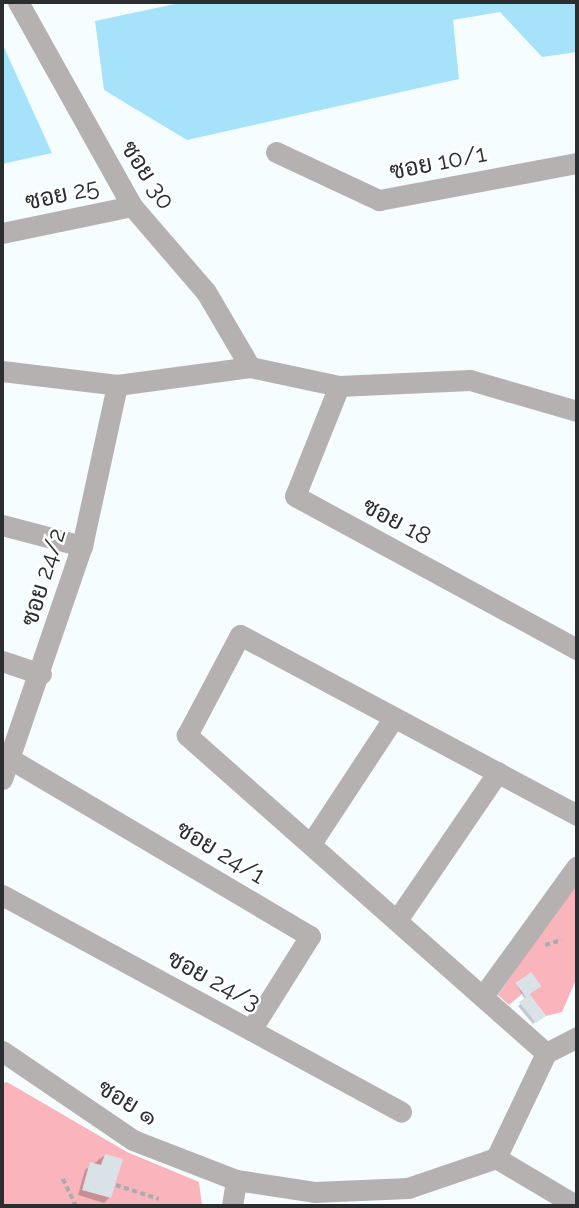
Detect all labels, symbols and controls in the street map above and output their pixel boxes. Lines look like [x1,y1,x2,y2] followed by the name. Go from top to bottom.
[115,135,181,215] street label: ซอย 30
[387,139,489,185] street label: ซอย 10/1
[23,172,101,216] street label: ซอย 25
[358,491,436,551] street label: ซอย 18
[15,525,71,629] street label: ซอย 24/2
[171,814,271,890] street label: ซอย 24/1
[163,944,265,1016] street label: ซอย 24/3
[93,1073,163,1131] street label: ซอย ๑

